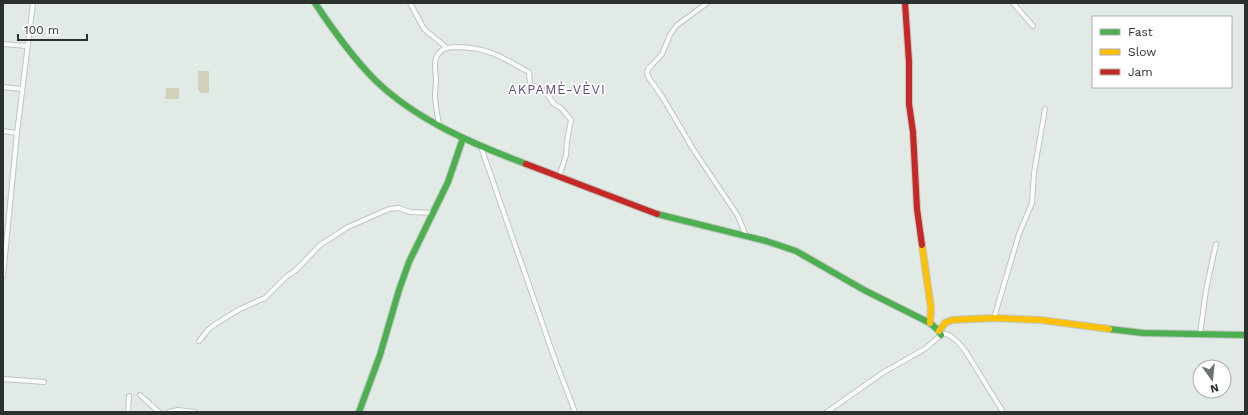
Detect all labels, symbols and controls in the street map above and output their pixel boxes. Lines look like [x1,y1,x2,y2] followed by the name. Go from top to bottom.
[18,16,87,42] scale bar
[1092,16,1232,88] legend
[24,23,59,37] text: 100 m
[1128,25,1153,39] text: Fast
[1128,45,1156,59] text: Slow
[1128,65,1153,79] text: Jam
[508,81,606,97] district label: AKPAMÈ-VÈVI
[1192,359,1232,399] north arrow
[1209,381,1220,396] text: N

